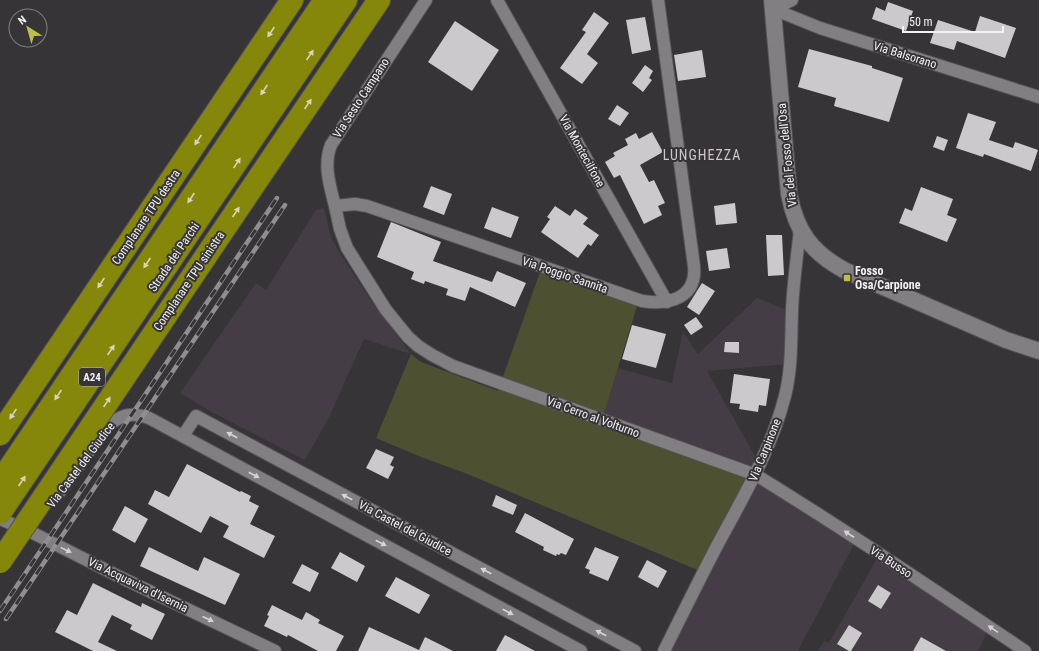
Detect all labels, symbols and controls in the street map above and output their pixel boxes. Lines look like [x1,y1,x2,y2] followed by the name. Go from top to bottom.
[8,8,48,48] north arrow
[903,8,1003,34] scale bar
[16,13,29,28] text: N
[909,15,933,29] text: 50 m
[267,27,274,38] one-way arrow
[872,39,938,71] street label: Via Balsorano
[306,49,313,61] one-way arrow
[330,55,392,141] street label: Via Sesto Campano
[260,84,267,96] one-way arrow
[304,99,312,110] one-way arrow
[775,102,799,207] street label: Via del Fosso dell'Osa
[556,112,608,190] street label: Via Montecilfone
[194,135,202,145] one-way arrow
[663,147,741,163] district label: LUNGHEZZA
[233,158,241,168] one-way arrow
[109,167,183,267] street label: Complanare TPU destra
[187,193,195,203] one-way arrow
[232,207,240,217] one-way arrow
[146,220,202,294] street label: Strada dei Parchi
[151,228,228,333] street label: Complanare TPU sinistra
[520,254,610,296] street label: Via Poggio Sannita
[143,258,151,269] one-way arrow
[855,264,921,292] place label: Fosso Osa/Carpione
[842,273,852,283] marker: Fosso Osa/Carpione
[97,278,105,289] one-way arrow
[107,345,115,355] one-way arrow
[79,368,105,386] road number: A24
[55,389,62,400] one-way arrow
[545,394,641,440] street label: Via Cerro al Volturno
[103,396,111,407] one-way arrow
[9,409,17,420] one-way arrow
[746,416,784,483] street label: Via Carpinone
[44,419,118,510] street label: Via Castel del Giudice
[226,432,238,439] one-way arrow
[248,471,260,478] one-way arrow
[18,476,26,486] one-way arrow
[341,493,353,500] one-way arrow
[356,498,454,559] street label: Via Castel del Giudice
[844,530,854,538] one-way arrow
[375,540,387,546] one-way arrow
[867,543,915,581] street label: Via Busso
[60,547,71,553] one-way arrow
[86,555,190,615] street label: Via Acquaviva d'Isernia
[480,568,492,575] one-way arrow
[502,608,514,615] one-way arrow
[202,616,213,622] one-way arrow
[987,625,998,633] one-way arrow
[595,629,607,636] one-way arrow

